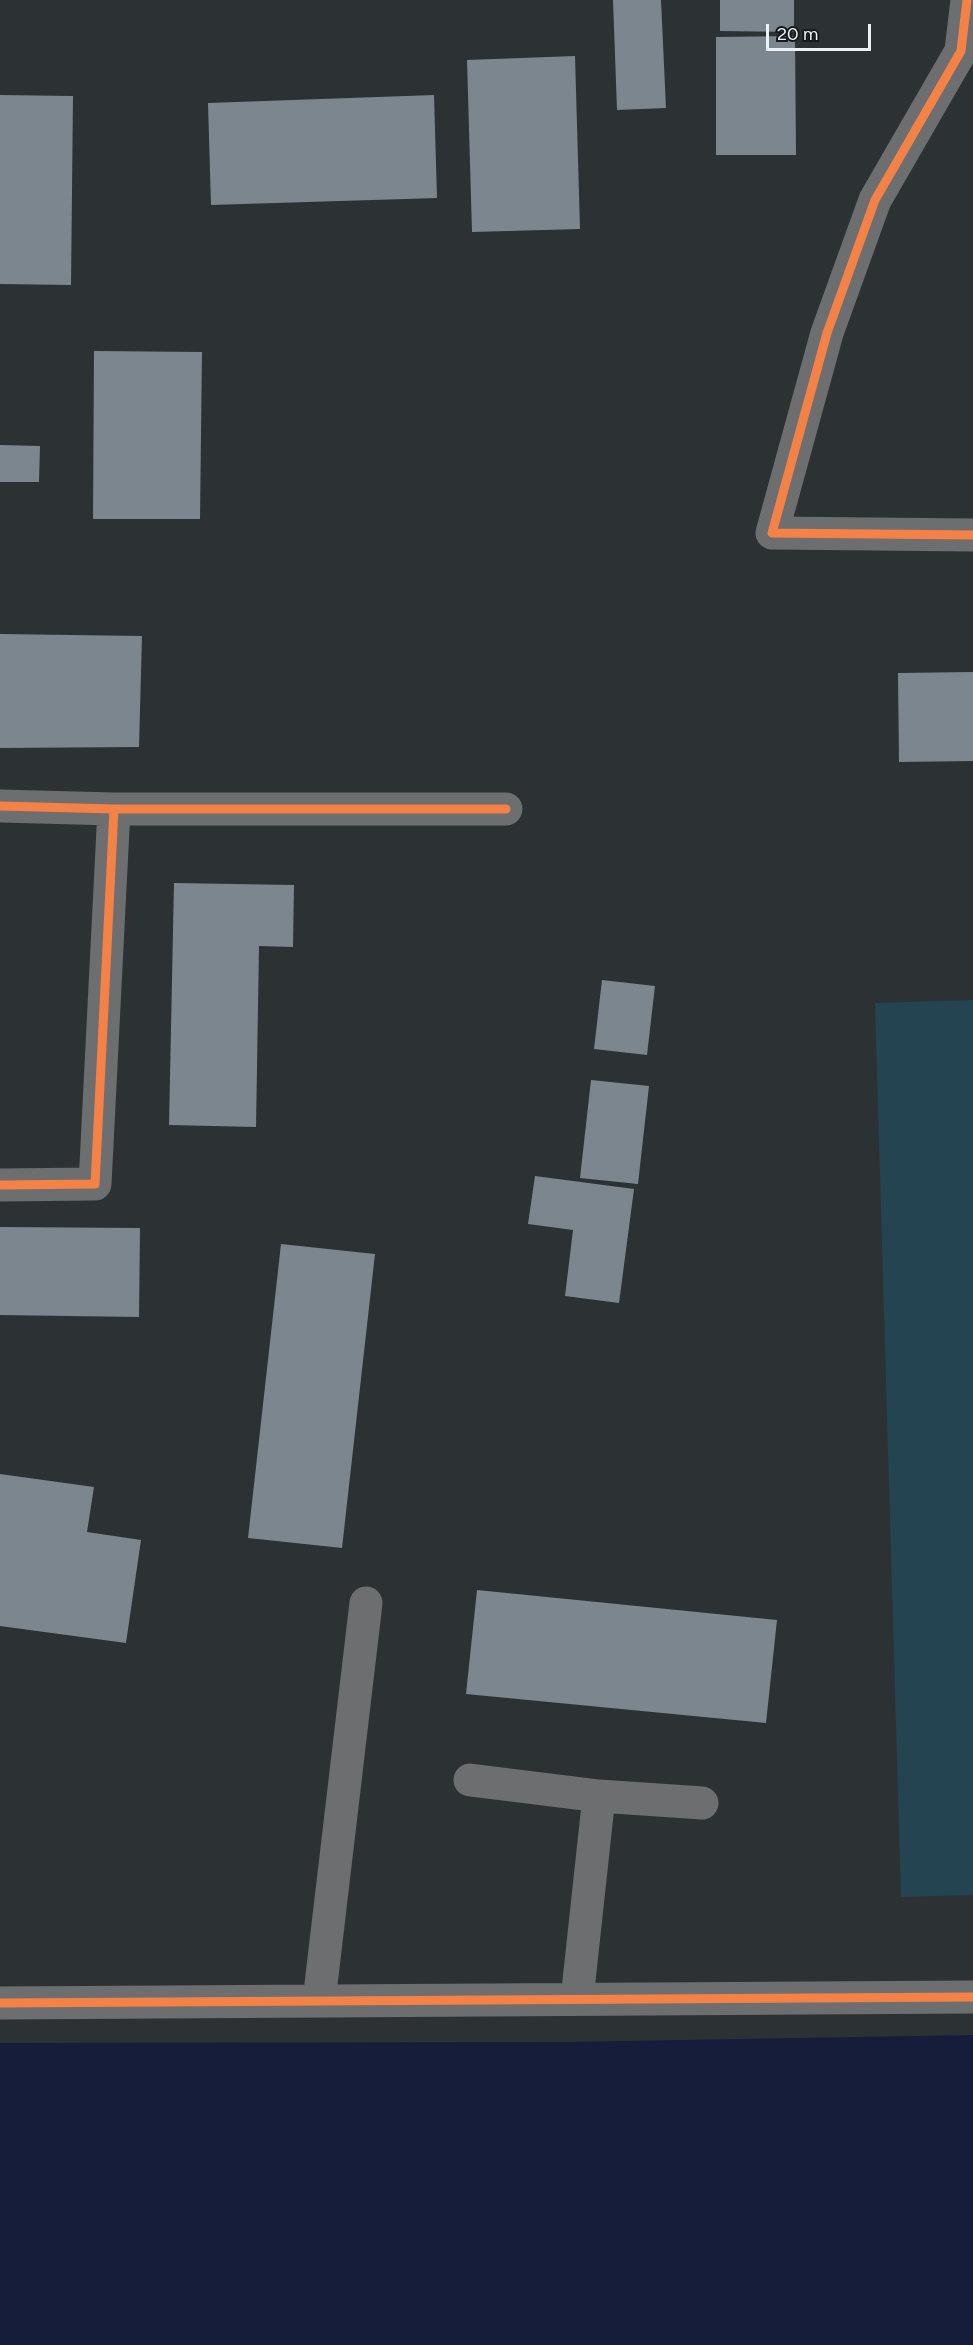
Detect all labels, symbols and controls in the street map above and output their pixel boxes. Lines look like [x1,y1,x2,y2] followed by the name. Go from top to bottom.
[769,12,874,50] scale bar
[777,23,818,45] text: 20 m

